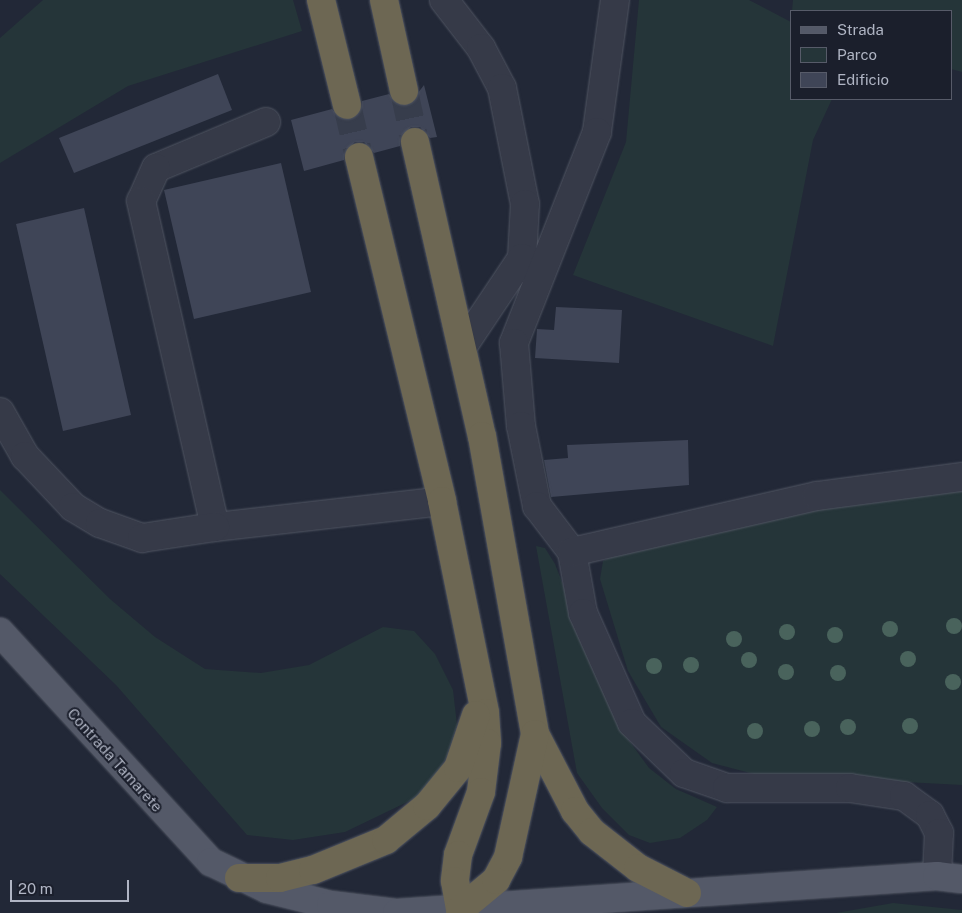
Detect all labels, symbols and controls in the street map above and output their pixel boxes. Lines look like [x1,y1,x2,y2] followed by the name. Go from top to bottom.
[790,10,952,100] legend
[837,21,884,38] text: Strada
[837,46,877,63] text: Parco
[837,71,889,88] text: Edificio
[64,704,166,816] street label: Contrada Tamarete
[12,870,131,902] scale bar
[18,880,53,897] text: 20 m

